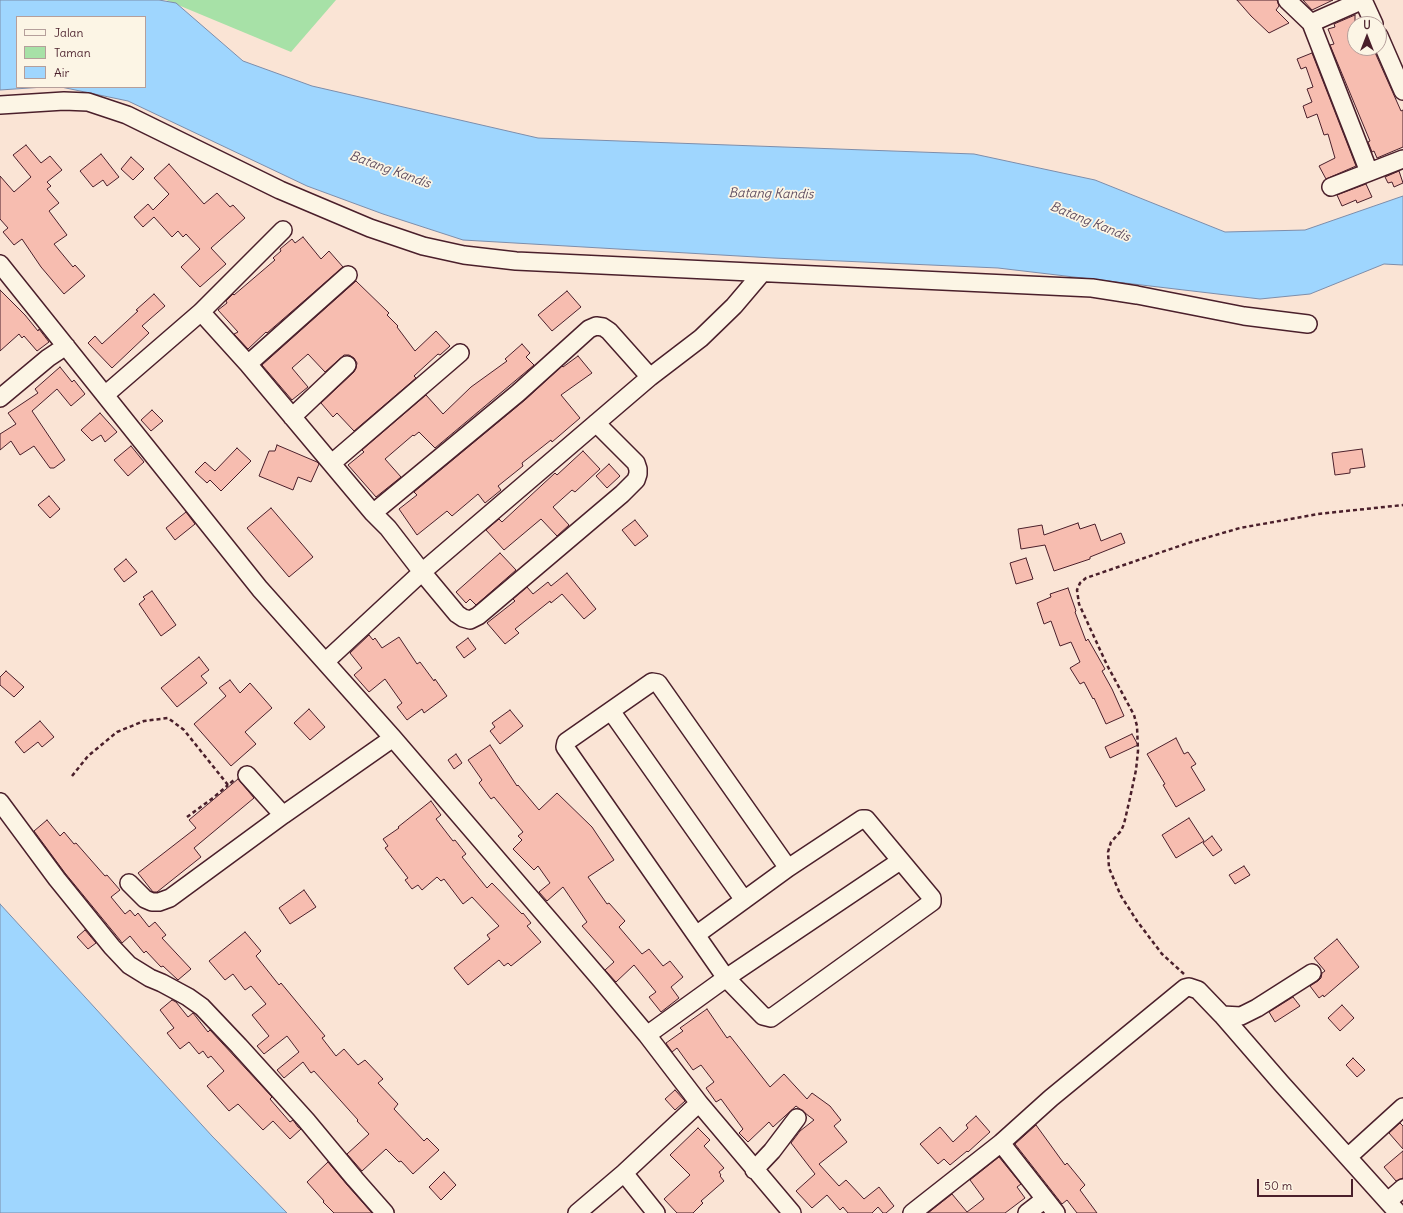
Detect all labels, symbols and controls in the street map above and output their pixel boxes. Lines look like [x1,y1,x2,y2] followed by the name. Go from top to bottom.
[16,16,146,88] legend
[1347,16,1387,56] north arrow
[1363,18,1371,32] text: U
[54,25,83,40] text: Jalan
[54,45,91,60] text: Taman
[54,65,69,80] text: Air
[347,148,433,192] water label: Batang Kandis
[728,185,814,203] water label: Batang Kandis
[1048,199,1132,245] water label: Batang Kandis
[1259,1171,1355,1197] scale bar
[1264,1178,1292,1193] text: 50 m

